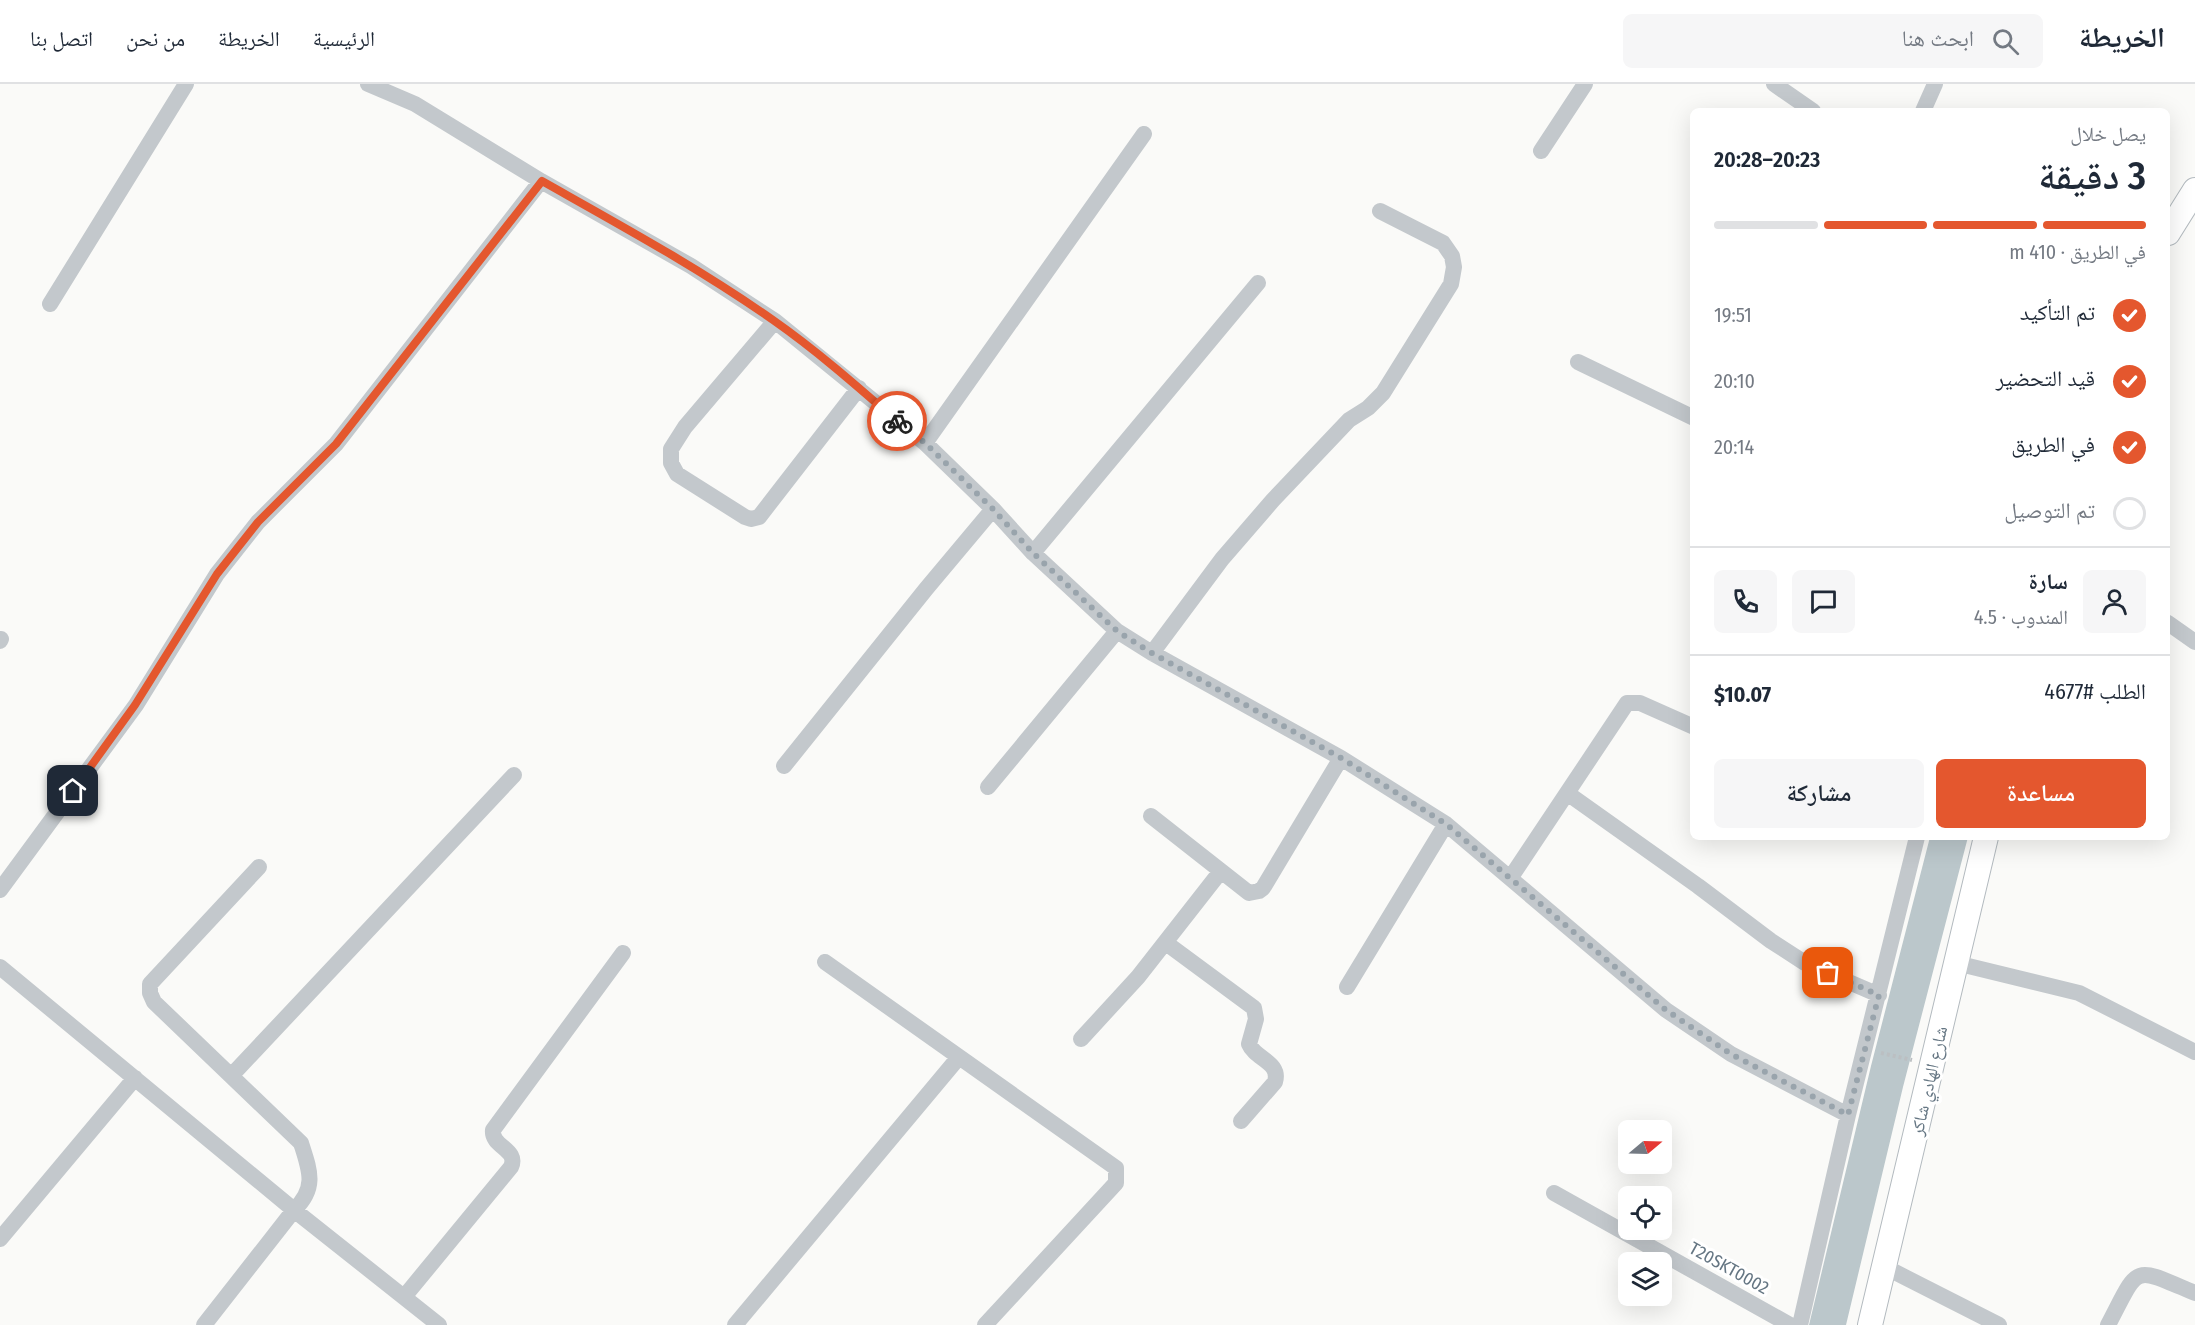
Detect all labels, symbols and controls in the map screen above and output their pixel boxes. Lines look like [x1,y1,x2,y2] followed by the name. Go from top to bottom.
[1623,14,2043,68] search box
[2079,21,2165,54] text: الخريطة
[1902,25,1974,52] text: ابحث هنا
[1989,25,2022,58] icon: search
[30,26,93,52] text: اتصل بنا
[126,26,185,52] text: من نحن
[218,26,280,52] text: الخريطة
[313,26,375,52] text: الرئيسية
[2070,122,2146,146] text: يصل خلال
[1714,146,1820,173] text: 20:23–20:28
[2038,153,2146,199] text: 3 دقيقة
[2009,240,2146,264] text: في الطريق · 410 m
[2020,299,2095,326] text: تم التأكيد
[2113,299,2146,332] icon: check
[1714,303,1752,327] text: 19:51
[1996,365,2095,392] text: قيد التحضير
[2113,365,2146,398] icon: check
[1714,369,1755,393] text: 20:10
[867,391,927,451] courier
[881,405,914,438] icon: bike
[2011,431,2095,458] text: في الطريق
[2113,431,2146,464] icon: check
[1714,435,1754,459] text: 20:14
[2004,497,2095,524] text: تم التوصيل
[2029,568,2068,595] text: سارة
[1714,570,1777,633] button: phone
[1792,570,1855,633] button: chat
[2083,570,2146,633] button: person
[1974,605,2068,629] text: المندوب · 4.5
[2044,678,2146,705] text: الطلب #4677
[1714,681,1771,708] text: $10.07
[1714,759,1924,828] button: مشاركة
[1936,759,2146,828] button: مساعدة
[47,765,98,816] pin
[56,774,89,807] icon: home
[1802,947,1853,998] pin
[1811,956,1844,989] icon: bag
[1905,1024,1956,1140] street label: شارع الهادي شاكر
[1618,1120,1672,1174] north arrow
[1618,1120,1672,1306] map controls
[1618,1186,1672,1240] button: locate
[1685,1237,1773,1299] street label: T20SKT0002
[1618,1252,1672,1306] button: layers

